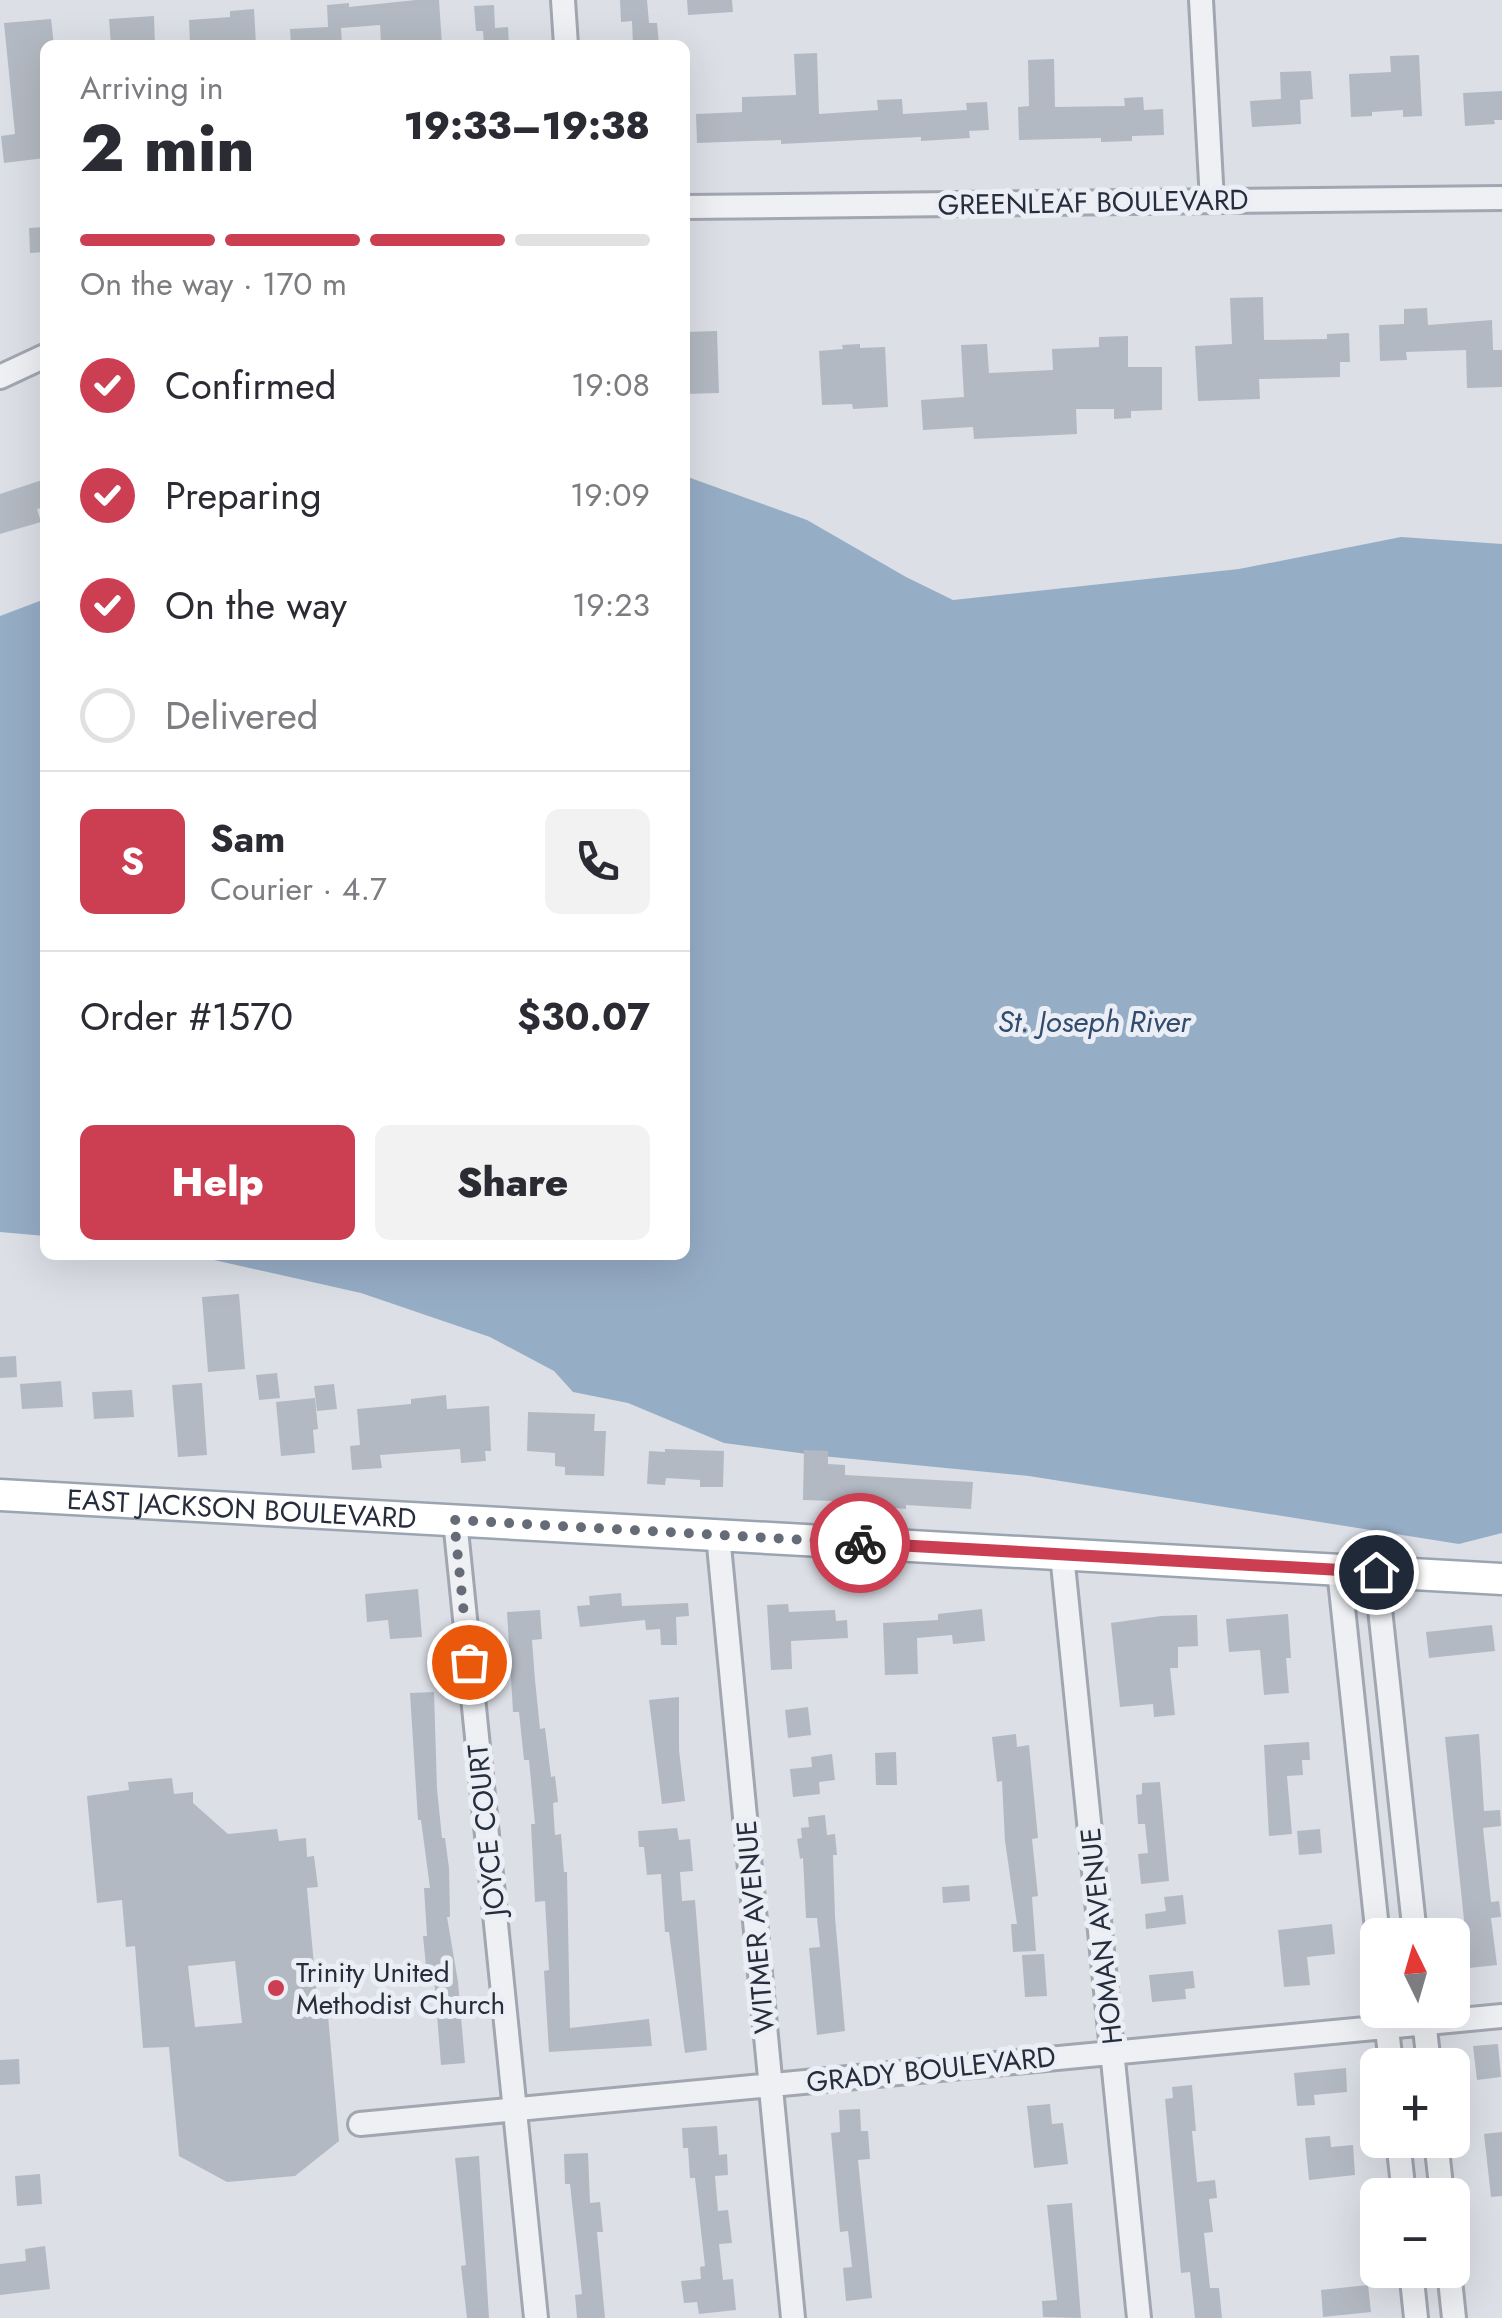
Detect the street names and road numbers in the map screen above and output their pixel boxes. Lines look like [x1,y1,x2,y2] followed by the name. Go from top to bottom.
[937,179,1249,226] street label: GREENLEAF BOULEVARD
[66,1479,417,1539] street label: EAST JACKSON BOULEVARD
[457,1742,516,1922] street label: JOYCE COURT
[726,1819,785,2035] street label: WITMER AVENUE
[1070,1826,1133,2046] street label: HOMAN AVENUE
[804,2036,1058,2103] street label: GRADY BOULEVARD

